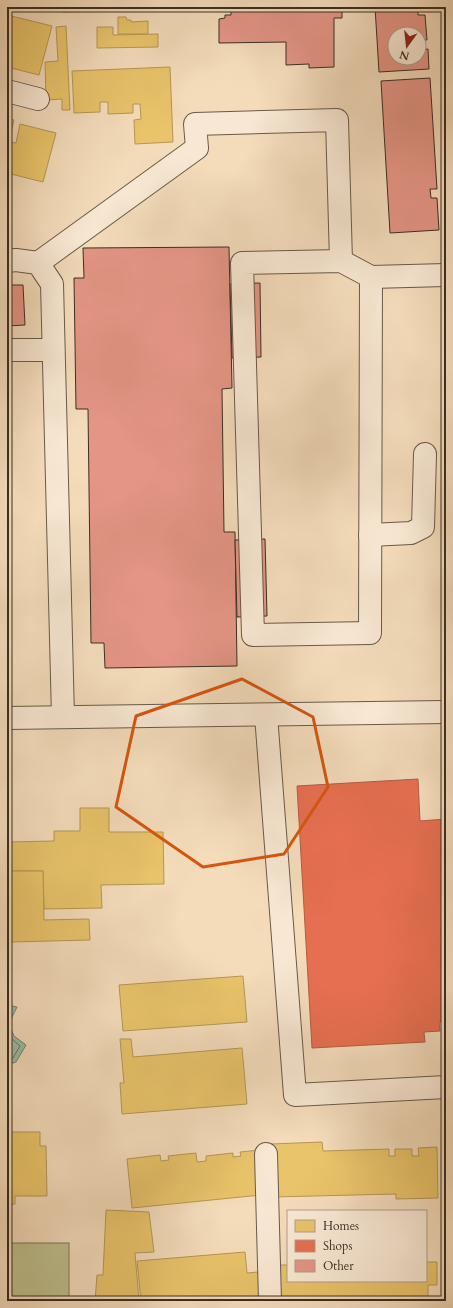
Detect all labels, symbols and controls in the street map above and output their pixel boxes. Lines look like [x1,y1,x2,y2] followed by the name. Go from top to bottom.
[387,26,427,66] north arrow
[398,47,411,64] text: N
[287,1210,427,1282] legend
[323,1218,359,1234] text: Homes
[323,1238,352,1254] text: Shops
[323,1258,354,1274] text: Other

